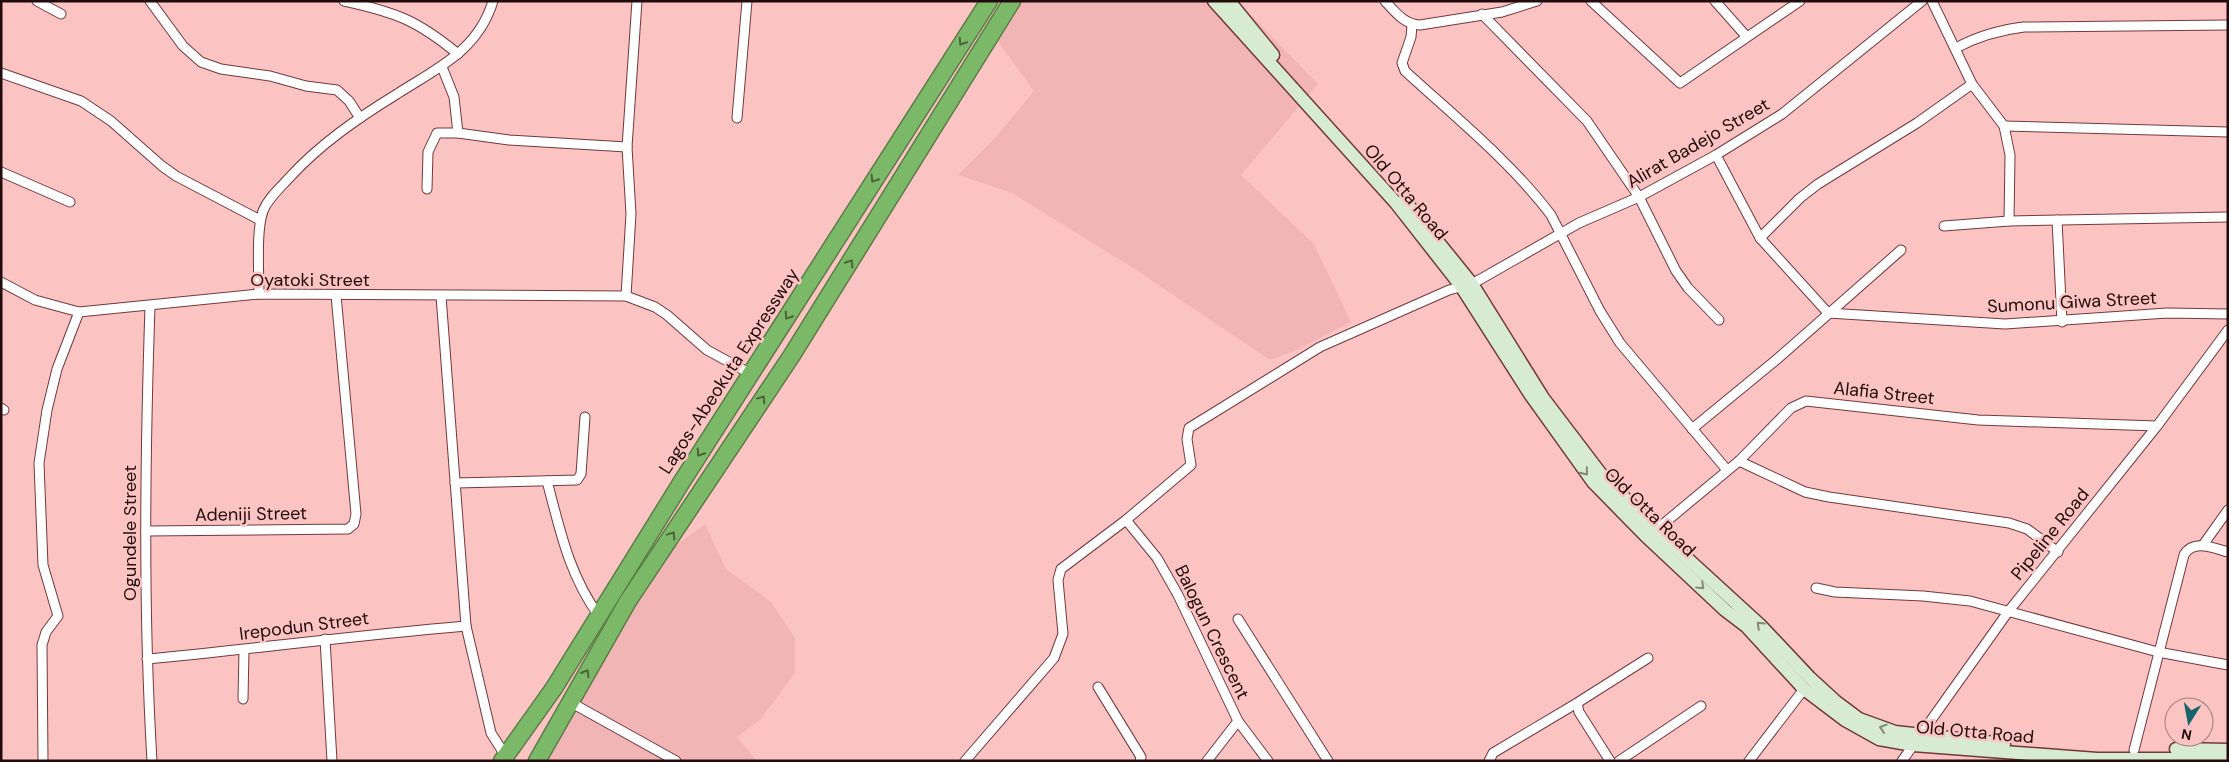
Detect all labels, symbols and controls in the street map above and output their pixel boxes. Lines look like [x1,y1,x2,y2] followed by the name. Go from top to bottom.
[959,37,969,46] one-way arrow
[1622,92,1774,194] street label: Alirat Badejo Street
[1359,139,1453,245] street label: Old Otta Road
[871,173,881,182] one-way arrow
[843,259,853,268] one-way arrow
[653,264,805,478] street label: Lagos-Abeokuta Expressway
[250,268,370,292] street label: Oyatoki Street
[1987,286,2157,318] street label: Sumonu Giwa Street
[785,311,794,320] one-way arrow
[1832,376,1936,410] street label: Alafia Street
[756,396,765,405] one-way arrow
[697,447,706,457] one-way arrow
[1599,462,1701,562] street label: Old Otta Road
[118,465,142,601] street label: Ogundele Street
[1580,466,1588,475] one-way arrow
[2005,483,2095,585] street label: Pipeline Road
[195,501,307,527] street label: Adeniji Street
[666,531,675,540] one-way arrow
[1169,561,1255,703] street label: Balogun Crescent
[1695,580,1704,589] one-way arrow
[238,606,370,646] street label: Irepodun Street
[1757,622,1766,631] one-way arrow
[580,669,590,678] one-way arrow
[2164,697,2214,747] north arrow
[1915,715,2035,749] street label: Old Otta Road
[1879,724,1888,734] one-way arrow
[2180,725,2193,745] text: N

